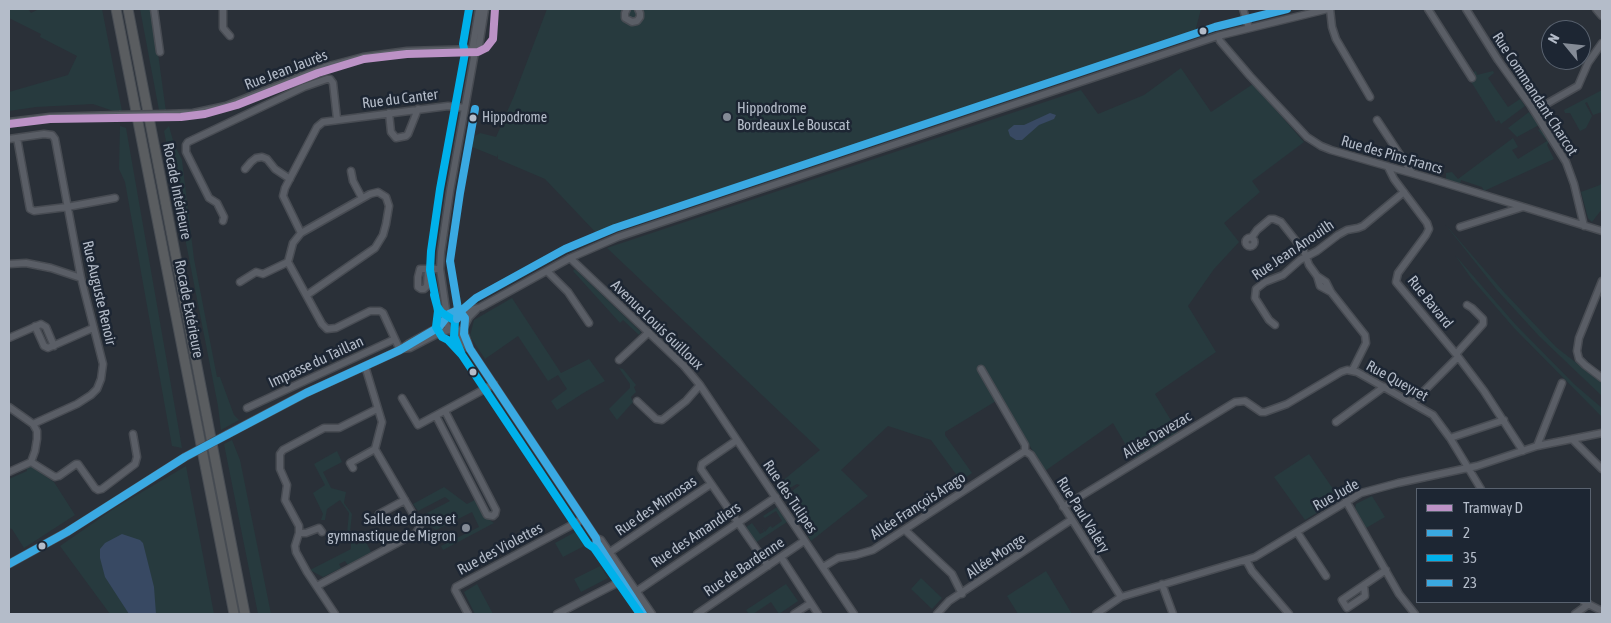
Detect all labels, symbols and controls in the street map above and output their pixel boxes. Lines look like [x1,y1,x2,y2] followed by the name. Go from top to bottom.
[1541,20,1591,70] north arrow
[1198,26,1208,36] unlabelled marker
[1488,29,1582,159] street label: Rue Commandant Charcot
[1545,31,1563,46] text: N
[242,46,330,94] street label: Rue Jean Jaurès
[361,85,439,113] street label: Rue du Canter
[737,99,850,134] place label: Hippodrome Bordeaux Le Bouscat
[482,110,547,126] place label: Hippodrome
[721,111,733,123] marker: Hippodrome Bordeaux Le Bouscat
[468,113,478,123] marker: Hippodrome
[1339,132,1445,178] street label: Rue des Pins Francs
[159,141,195,241] street label: Rocade Intérieure
[1249,216,1337,284] street label: Rue Jean Anouilh
[78,239,120,347] street label: Rue Auguste Renoir
[171,258,207,360] street label: Rocade Extérieure
[1403,272,1457,332] street label: Rue Bavard
[607,276,707,374] street label: Avenue Louis Guilloux
[266,332,366,392] street label: Impasse du Taillan
[1363,357,1431,405] street label: Rue Queyret
[468,367,478,377] unlabelled marker
[1119,407,1195,463] street label: Allée Davezac
[759,457,821,537] street label: Rue des Tulipes
[867,469,969,543] street label: Allée François Arago
[612,472,700,540] street label: Rue des Mimosas
[1053,474,1113,556] street label: Rue Paul Valéry
[1310,475,1362,515] street label: Rue Jude
[1416,488,1591,603] legend
[648,498,744,572] street label: Rue des Amandiers
[1463,499,1523,516] text: Tramway D
[327,510,456,545] place label: Salle de danse et gymnastique de Migron
[454,519,546,579] street label: Rue des Violettes
[460,522,472,534] marker: Salle de danse et gymnastique de Migron
[1463,524,1470,541] text: 2
[963,530,1029,582] street label: Allée Monge
[700,533,788,601] street label: Rue de Bardenne
[37,541,47,551] unlabelled marker
[1463,549,1477,566] text: 35
[1463,574,1477,591] text: 23

